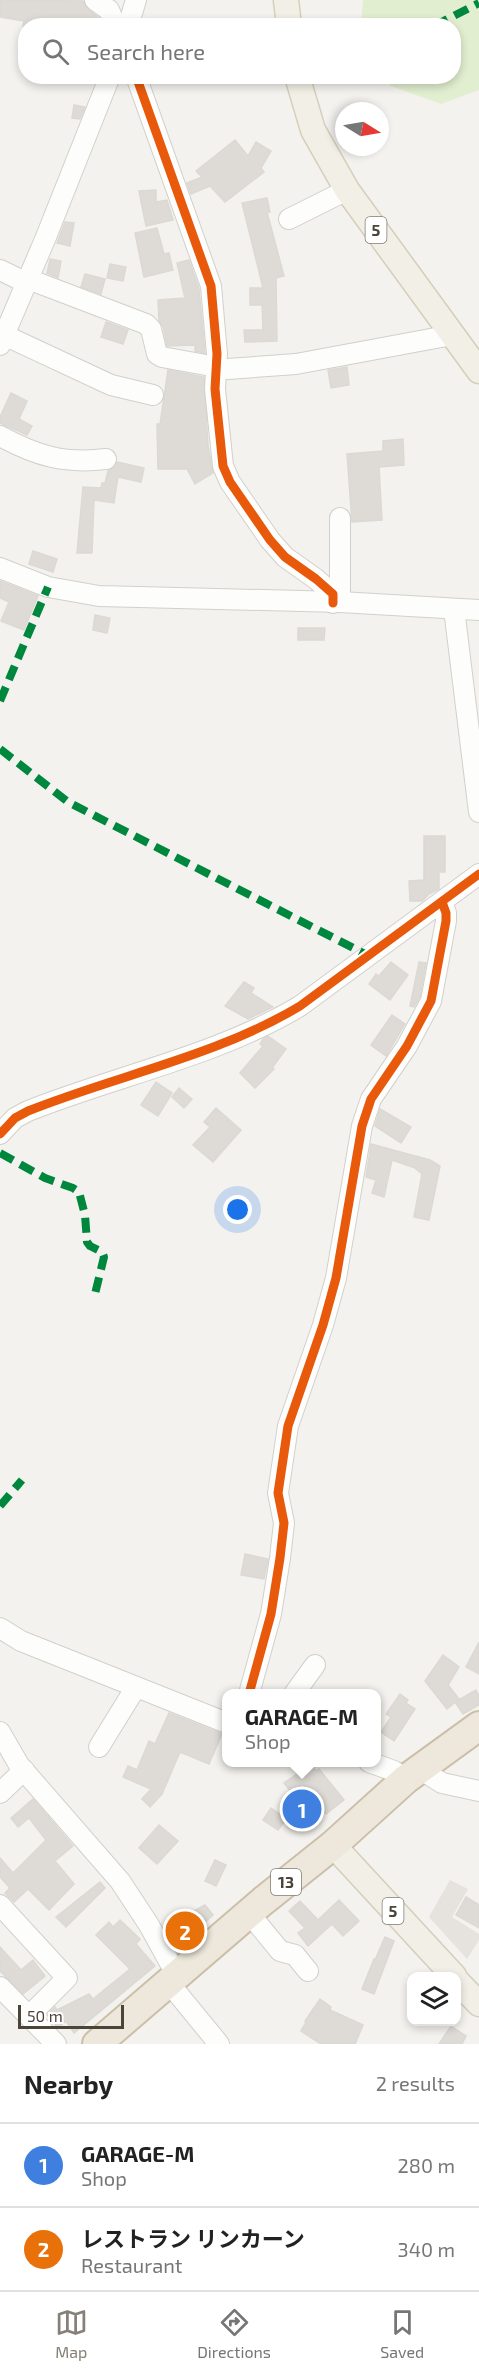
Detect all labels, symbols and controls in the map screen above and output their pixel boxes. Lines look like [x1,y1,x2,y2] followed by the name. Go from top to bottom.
[18,18,461,84] search box
[39,35,72,68] icon: search
[87,38,205,64] text: Search here
[335,102,389,156] north arrow
[366,217,386,243] road number: 5
[223,1195,252,1224] your location
[222,1689,381,1767] popup
[245,1703,358,1729] text: GARAGE-M
[245,1729,291,1753] text: Shop
[282,1786,322,1832] pin: 1
[271,1869,301,1895] road number: 13
[382,1898,404,1924] road number: 5
[166,1908,204,1954] pin: 2
[407,1972,461,2026] map controls
[407,1972,461,2026] button: layers
[18,2002,124,2030] scale bar
[27,2006,63,2025] text: 50 m
[24,2068,113,2099] text: Nearby
[376,2071,455,2095] text: 2 results
[81,2140,194,2166] text: GARAGE-M
[39,2153,48,2177] text: 1
[398,2153,455,2177] text: 280 m
[81,2166,127,2190] text: Shop
[81,2225,305,2251] text: レストラン リンカーン
[38,2237,49,2261] text: 2
[398,2237,455,2261] text: 340 m
[81,2253,182,2277] text: Restaurant
[55,2306,88,2361] tab: Map
[197,2306,271,2361] tab: Directions
[380,2306,424,2361] tab: Saved

